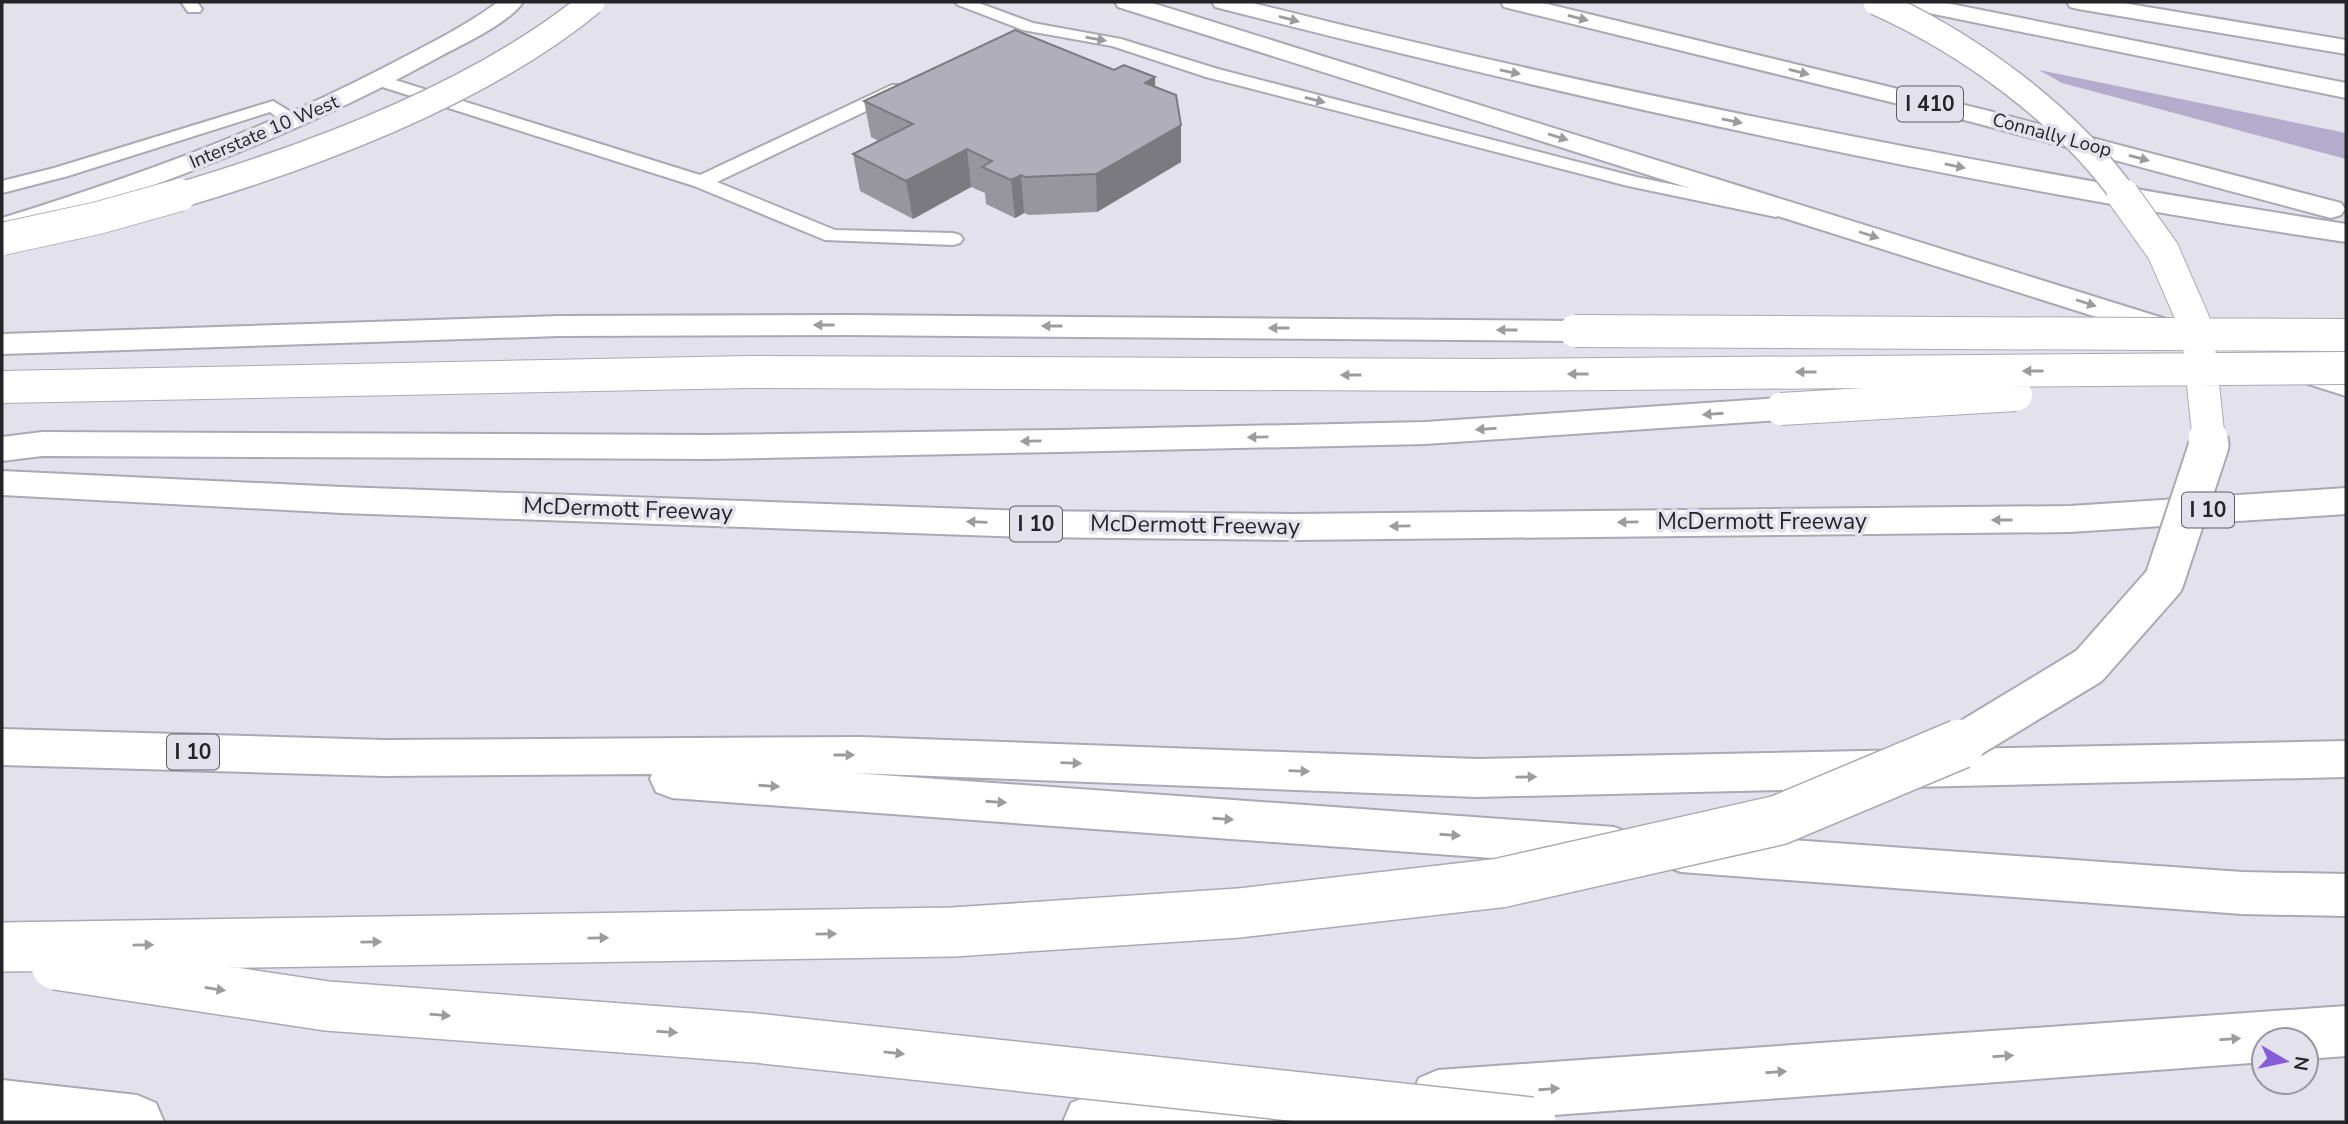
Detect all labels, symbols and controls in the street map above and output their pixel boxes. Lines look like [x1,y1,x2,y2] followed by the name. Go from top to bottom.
[1568,13,1590,24] one-way arrow
[1278,14,1300,25] one-way arrow
[1085,34,1107,45] one-way arrow
[1499,67,1521,78] one-way arrow
[1789,67,1811,78] one-way arrow
[1897,86,1963,122] road number: I 410
[185,89,343,175] street label: Interstate 10 West
[1304,95,1326,106] one-way arrow
[1989,107,2115,163] street label: Connally Loop
[1721,116,1743,127] one-way arrow
[1548,132,1569,143] one-way arrow
[2128,153,2150,164] one-way arrow
[1944,161,1966,172] one-way arrow
[1858,230,1879,240] one-way arrow
[2075,299,2096,309] one-way arrow
[813,319,835,331] one-way arrow
[1040,321,1062,332] one-way arrow
[1268,322,1290,334] one-way arrow
[1495,324,1517,336] one-way arrow
[2022,365,2044,377] one-way arrow
[1794,367,1816,378] one-way arrow
[1567,368,1589,380] one-way arrow
[1339,369,1361,381] one-way arrow
[1701,409,1723,420] one-way arrow
[1474,424,1496,435] one-way arrow
[1247,431,1269,442] one-way arrow
[1020,435,1042,447] one-way arrow
[523,490,734,528] street label: McDermott Freeway
[2182,492,2234,528] road number: I 10
[1010,506,1062,542] road number: I 10
[1657,506,1867,537] street label: McDermott Freeway
[1090,508,1300,542] street label: McDermott Freeway
[1991,514,2013,526] one-way arrow
[965,516,987,527] one-way arrow
[1616,517,1638,528] one-way arrow
[1389,520,1411,531] one-way arrow
[167,734,219,770] road number: I 10
[833,749,855,761] one-way arrow
[1060,757,1082,768] one-way arrow
[1288,766,1310,777] one-way arrow
[1515,771,1537,783] one-way arrow
[759,781,781,792] one-way arrow
[985,797,1007,808] one-way arrow
[1212,814,1234,825] one-way arrow
[1439,830,1461,841] one-way arrow
[815,928,837,940] one-way arrow
[588,932,610,944] one-way arrow
[360,936,382,948] one-way arrow
[133,939,155,951] one-way arrow
[204,984,226,995] one-way arrow
[430,1010,452,1021] one-way arrow
[2250,1026,2320,1096] north arrow
[657,1027,679,1038] one-way arrow
[2219,1033,2241,1044] one-way arrow
[883,1048,905,1059] one-way arrow
[1992,1050,2014,1061] one-way arrow
[2287,1054,2315,1073] text: N
[1765,1066,1787,1077] one-way arrow
[1538,1083,1560,1094] one-way arrow

